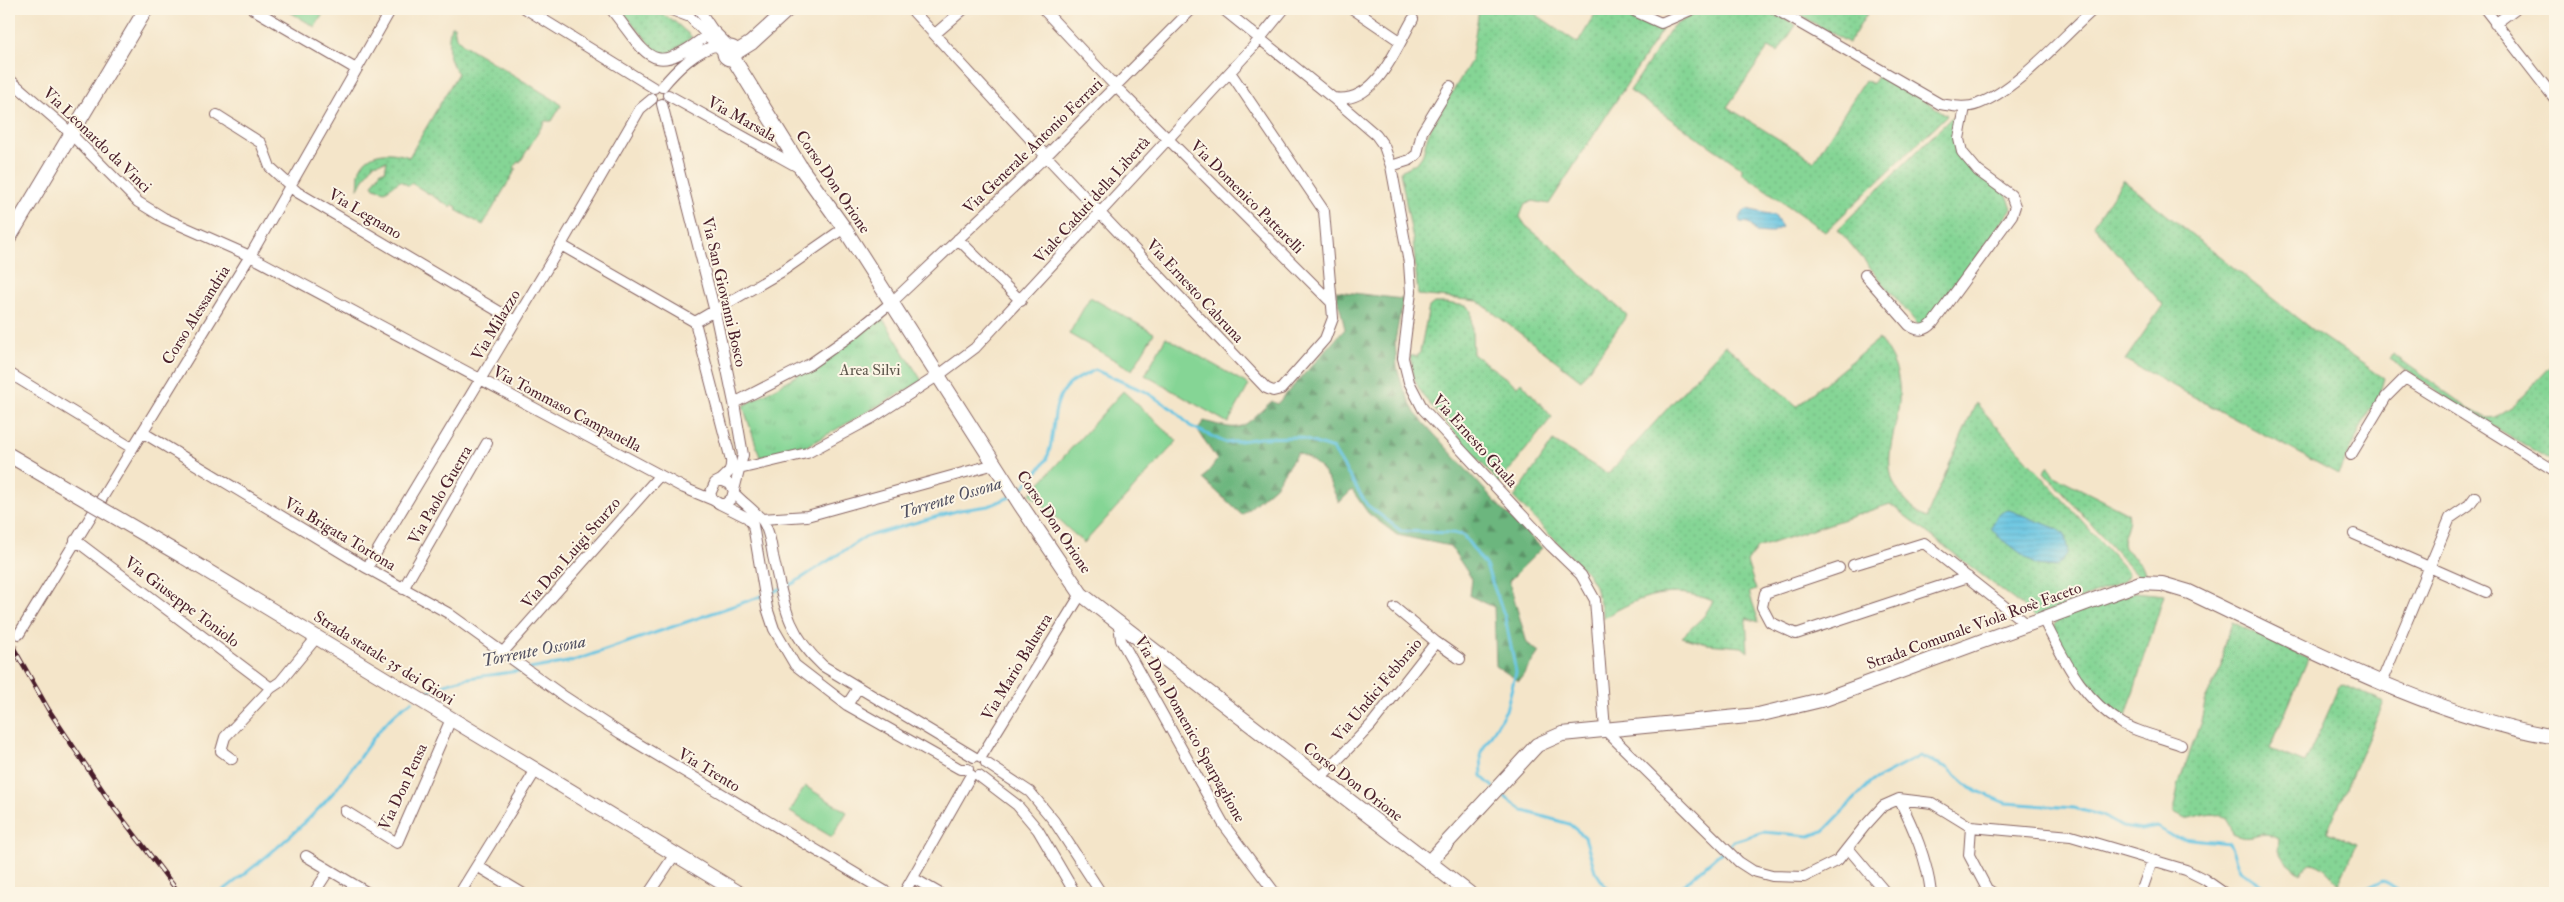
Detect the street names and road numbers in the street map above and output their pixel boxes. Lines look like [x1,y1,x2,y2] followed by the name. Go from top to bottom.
[959,74,1107,218] street label: Via Generale Antonio Ferrari
[38,83,156,197] street label: Via Leonardo da Vinci
[704,92,781,146] street label: Via Marsala
[791,127,875,238] street label: Corso Don Orione
[1030,132,1155,268] street label: Viale Caduti della Libertà
[1186,136,1308,258] street label: Via Domenico Pattarelli
[325,184,406,244] street label: Via Legnano
[697,215,751,369] street label: Via San Giovanni Bosco
[1142,235,1249,347] street label: Via Ernesto Cabruna
[158,261,235,368] street label: Corso Alessandria
[467,286,525,364] street label: Via Milazzo
[489,361,645,458] street label: Via Tommaso Campanella
[1428,390,1522,492] street label: Via Ernesto Guala
[404,442,477,548] street label: Via Paolo Guerra
[1012,467,1096,578] street label: Corso Don Orione
[280,493,400,575] street label: Via Brigata Tortona
[517,493,625,613] street label: Via Don Luigi Sturzo
[120,552,244,653] street label: Via Giuseppe Toniolo
[1864,578,2084,674] street label: Strada Comunale Viola Rosè Faceto
[310,606,458,710] street label: Strada statale 35 dei Giovi
[977,610,1057,724] street label: Via Mario Balustra
[1129,632,1250,827] street label: Via Don Domenico Sparpaglione
[1328,634,1426,746] street label: Via Undici Febbraio
[1299,738,1407,826] street label: Corso Don Orione
[374,740,432,834] street label: Via Don Pensa
[674,744,744,797] street label: Via Trento

